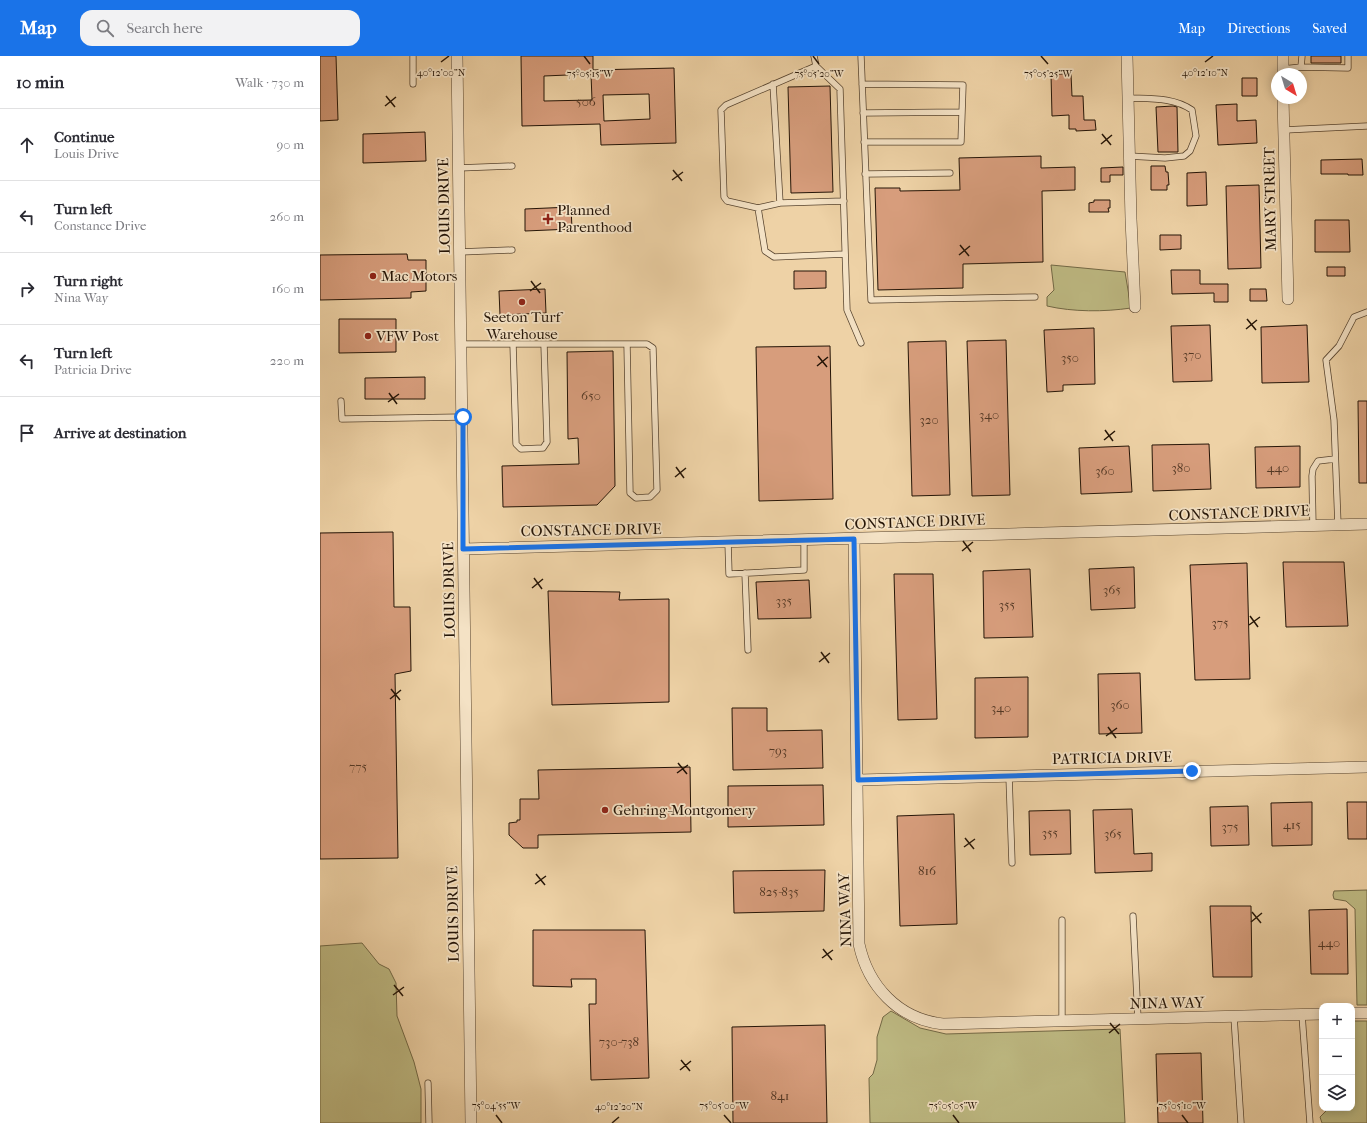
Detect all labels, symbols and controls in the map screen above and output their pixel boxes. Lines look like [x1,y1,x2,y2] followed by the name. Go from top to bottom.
[80,10,360,46] search box
[20,17,56,39] text: Map
[94,17,116,39] icon: search
[126,19,203,37] text: Search here
[1178,20,1205,37] text: Map
[1227,20,1290,37] text: Directions
[1312,20,1347,37] text: Saved
[417,67,466,79] text: 40°12'00"N
[1182,67,1229,79] text: 40°12'10"N
[567,68,614,80] text: 75°05'15"W
[794,68,845,80] text: 75°05'20"W
[1024,68,1073,80] text: 75°05'25"W
[1271,68,1307,104] north arrow
[16,72,64,92] text: 10 min
[235,75,304,90] text: Walk · 730 m
[576,94,597,109] house number: 506
[54,128,114,146] text: Continue
[16,134,38,156] icon: ahead
[276,137,304,152] text: 90 m
[54,146,119,161] text: Louis Drive
[1260,146,1280,251] street label: MARY STREET
[434,158,454,254] street label: LOUIS DRIVE
[54,200,112,218] text: Turn left
[557,201,633,236] place label: Planned Parenthood
[16,206,38,228] icon: left
[270,209,304,224] text: 260 m
[542,213,554,225] marker: Planned Parenthood
[54,218,146,233] text: Constance Drive
[381,267,458,285] place label: Mac Motors
[368,271,378,281] marker: Mac Motors
[54,272,123,290] text: Turn right
[16,278,38,300] icon: right
[272,281,304,296] text: 160 m
[54,290,109,305] text: Nina Way
[517,297,527,307] marker: Seeton Turf Warehouse
[484,308,564,343] place label: Seeton Turf Warehouse
[375,327,440,345] place label: VFW Post
[363,331,373,341] marker: VFW Post
[54,344,112,362] text: Turn left
[1183,347,1201,362] house number: 370
[16,350,38,372] icon: left
[1061,350,1079,365] house number: 350
[270,353,304,368] text: 220 m
[54,362,132,377] text: Patricia Drive
[581,388,601,403] house number: 650
[979,407,999,422] house number: 340
[454,408,472,426] route start
[919,412,939,427] house number: 320
[16,422,38,444] icon: arrive
[54,424,186,442] text: Arrive at destination
[1171,460,1191,475] house number: 380
[1267,460,1289,475] house number: 440
[1095,463,1115,478] house number: 360
[1168,502,1310,524] street label: CONSTANCE DRIVE
[844,511,986,533] street label: CONSTANCE DRIVE
[520,520,662,540] street label: CONSTANCE DRIVE
[439,542,459,638] street label: LOUIS DRIVE
[1103,582,1121,597] house number: 365
[776,593,793,608] house number: 335
[999,597,1016,612] house number: 355
[1211,615,1229,630] house number: 375
[1110,697,1130,712] house number: 360
[991,700,1011,715] house number: 340
[769,743,787,758] house number: 793
[1052,748,1172,768] street label: PATRICIA DRIVE
[349,759,367,774] house number: 775
[1183,762,1201,780] route end
[613,801,757,819] place label: Gehring-Montgomery
[600,805,610,815] marker: Gehring-Montgomery
[1283,817,1301,832] house number: 415
[1221,819,1239,834] house number: 375
[1042,825,1059,840] house number: 355
[1104,826,1122,841] house number: 365
[918,863,937,878] house number: 816
[443,866,463,962] street label: LOUIS DRIVE
[835,872,855,948] street label: NINA WAY
[759,884,799,899] house number: 825-835
[1318,935,1340,950] house number: 440
[1130,993,1205,1013] street label: NINA WAY
[1319,1003,1355,1111] map controls
[1319,1003,1355,1039] button: +
[599,1034,639,1049] house number: 730-738
[1319,1039,1355,1075] button: −
[1319,1075,1355,1111] button: layers
[771,1088,789,1103] house number: 841
[472,1100,521,1112] text: 75°04'55"W
[699,1100,750,1112] text: 75°05'00"W
[929,1100,978,1112] text: 75°05'05"W
[1158,1100,1207,1112] text: 75°05'10"W
[595,1101,643,1113] text: 40°12'20"N

